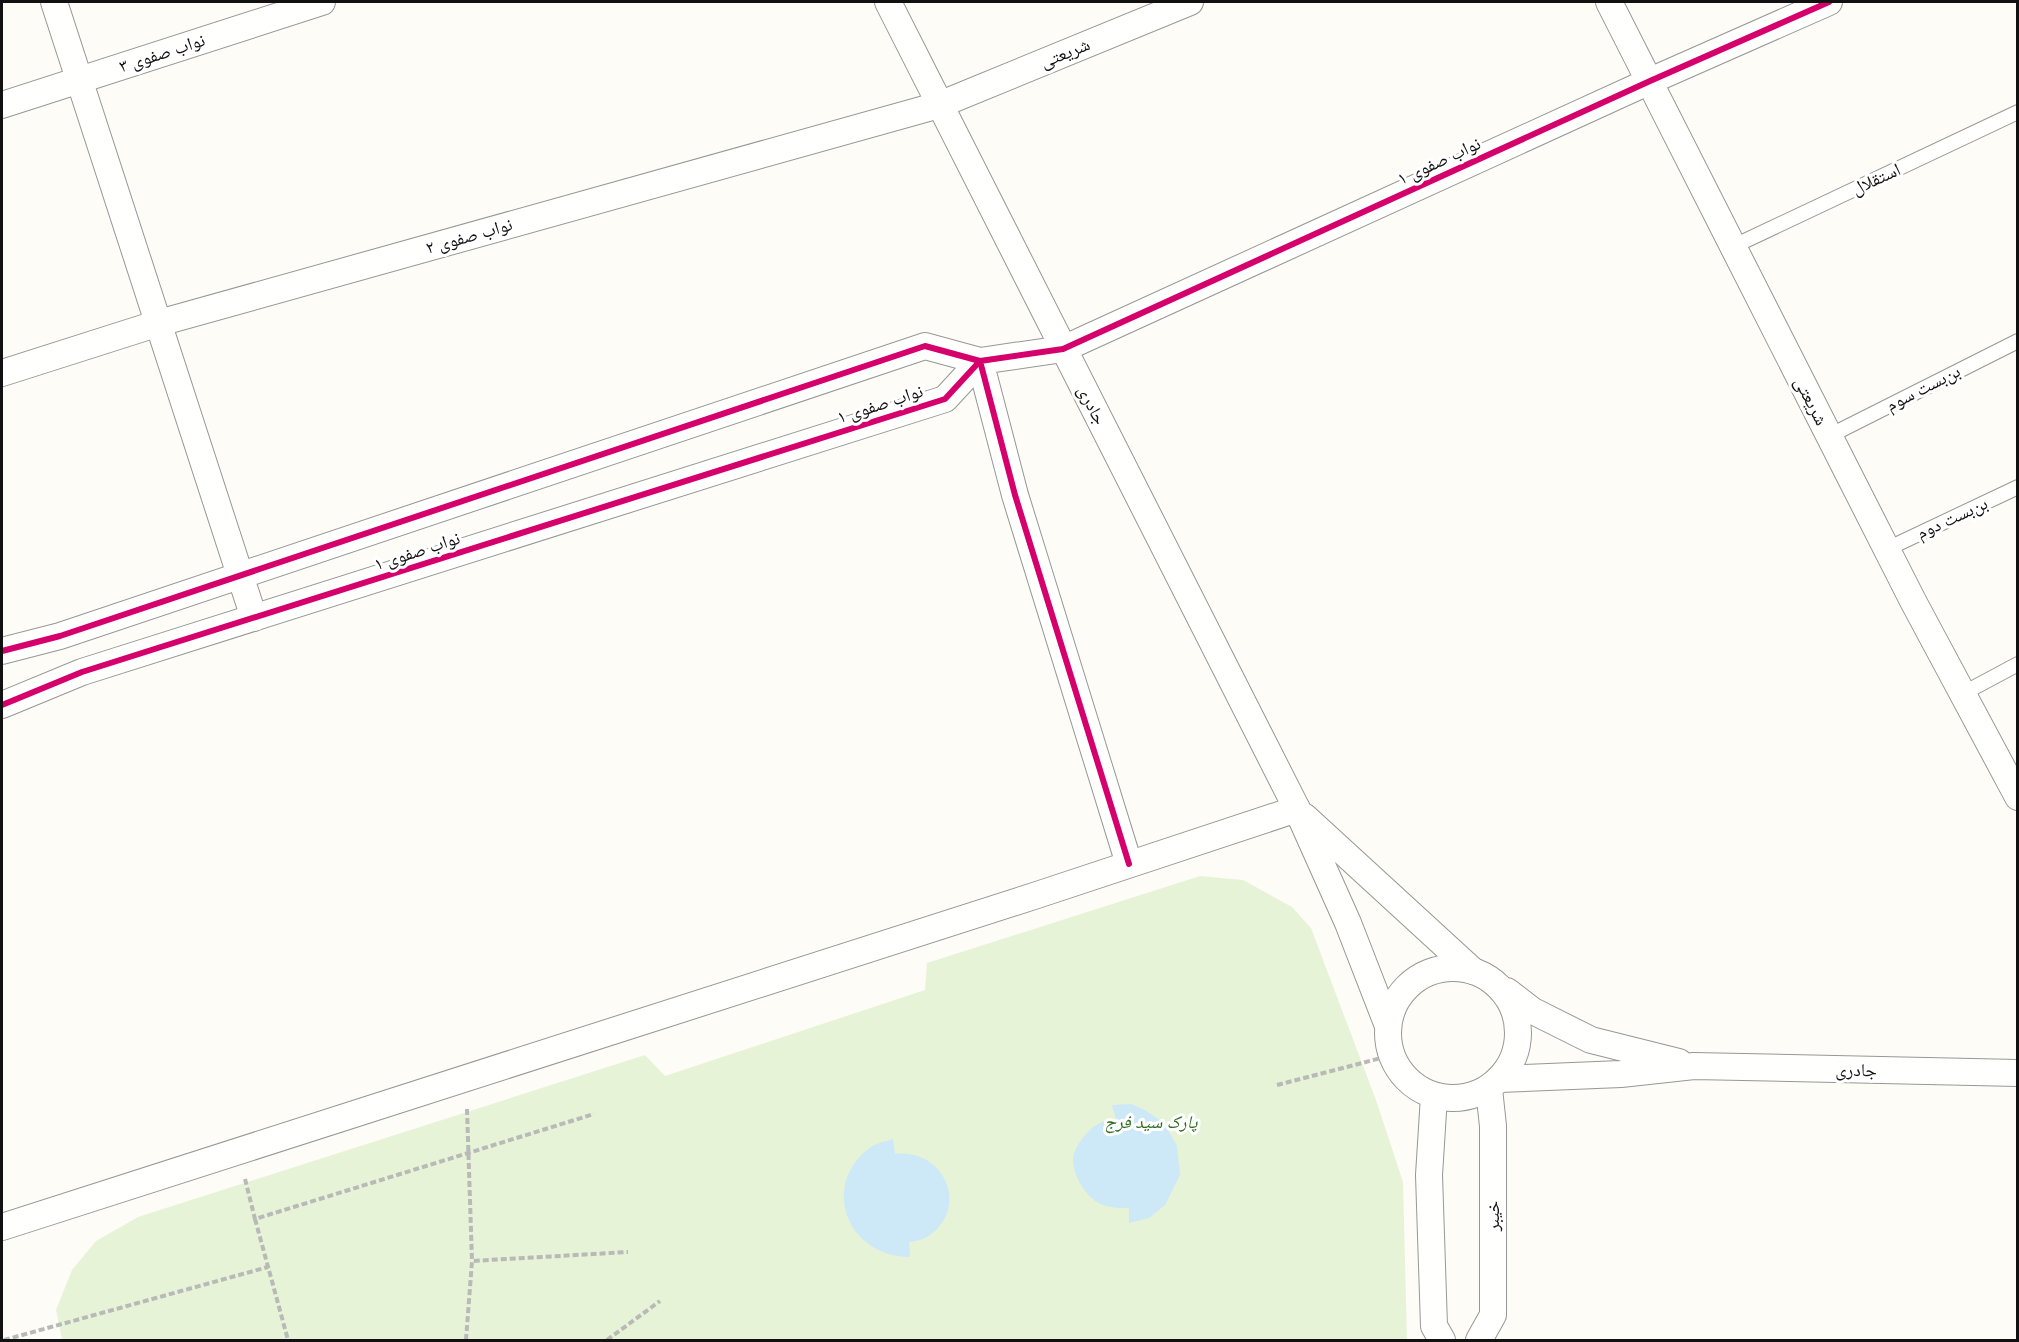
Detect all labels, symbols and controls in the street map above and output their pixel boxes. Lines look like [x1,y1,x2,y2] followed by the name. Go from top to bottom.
[116,27,208,77] street label: نواب صفوی ۳
[1036,31,1093,73] street label: شریعتی
[1393,130,1484,190] street label: نواب صفوی ۱
[1847,156,1904,200] street label: استقلال
[423,211,515,259] street label: نواب صفوی ۲
[1881,358,1964,417] street label: بن‌بست‌ سوم
[1789,372,1834,429] street label: شریعتی
[834,378,926,428] street label: نواب صفوی ۱
[1073,381,1113,428] street label: جادری
[1912,490,1992,545] street label: بن‌بست‌ دوم
[371,525,463,575] street label: نواب صفوی ۱
[1835,1057,1877,1081] street label: جادری
[1105,1109,1198,1134] park label: پارک سید فرج
[1480,1201,1504,1232] street label: خیبر

